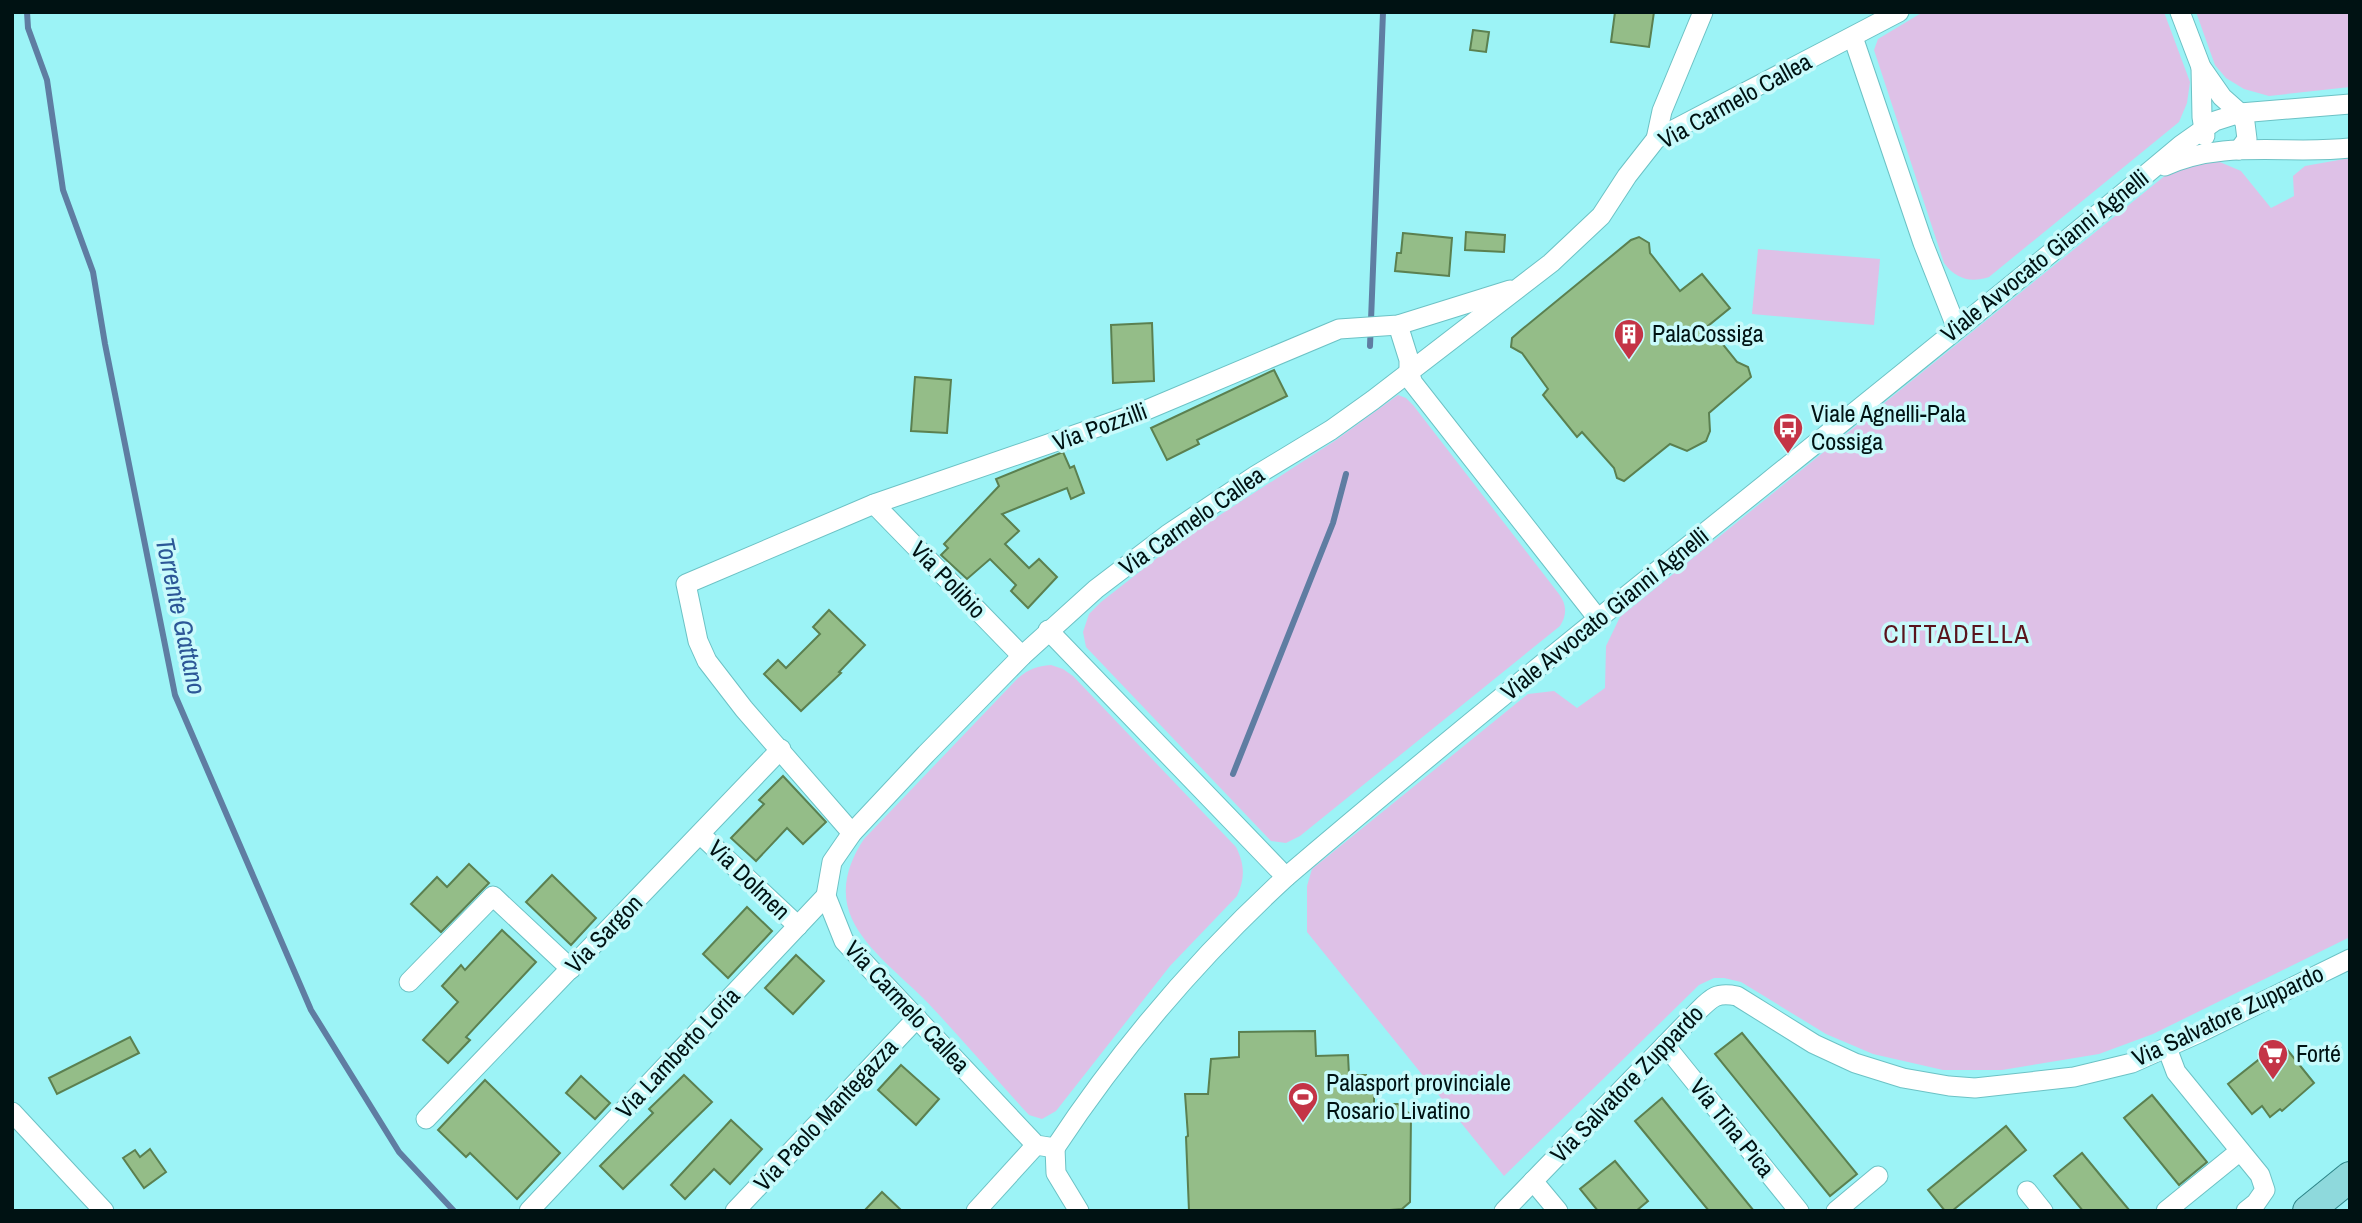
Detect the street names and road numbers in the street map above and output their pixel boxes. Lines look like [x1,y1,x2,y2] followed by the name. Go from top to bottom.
[1652,45,1817,155] street label: Via Carmelo Callea
[1934,161,2155,349] street label: Viale Avvocato Gianni Agnelli
[1048,394,1151,458] street label: Via Pozzilli
[1113,458,1270,582] street label: Via Carmelo Callea
[1494,519,1715,707] street label: Viale Avvocato Gianni Agnelli
[904,534,994,625] street label: Via Polibio
[702,832,798,926] street label: Via Dolmen
[558,887,649,980] street label: Via Sargon
[838,933,978,1080] street label: Via Carmelo Callea
[2127,957,2328,1073] street label: Via Salvatore Zuppardo
[608,980,746,1125] street label: Via Lamberto Loria
[1543,998,1710,1169] street label: Via Salvatore Zuppardo
[746,1031,904,1198] street label: Via Paolo Mantegazza
[1683,1071,1782,1183] street label: Via Tina Pica

